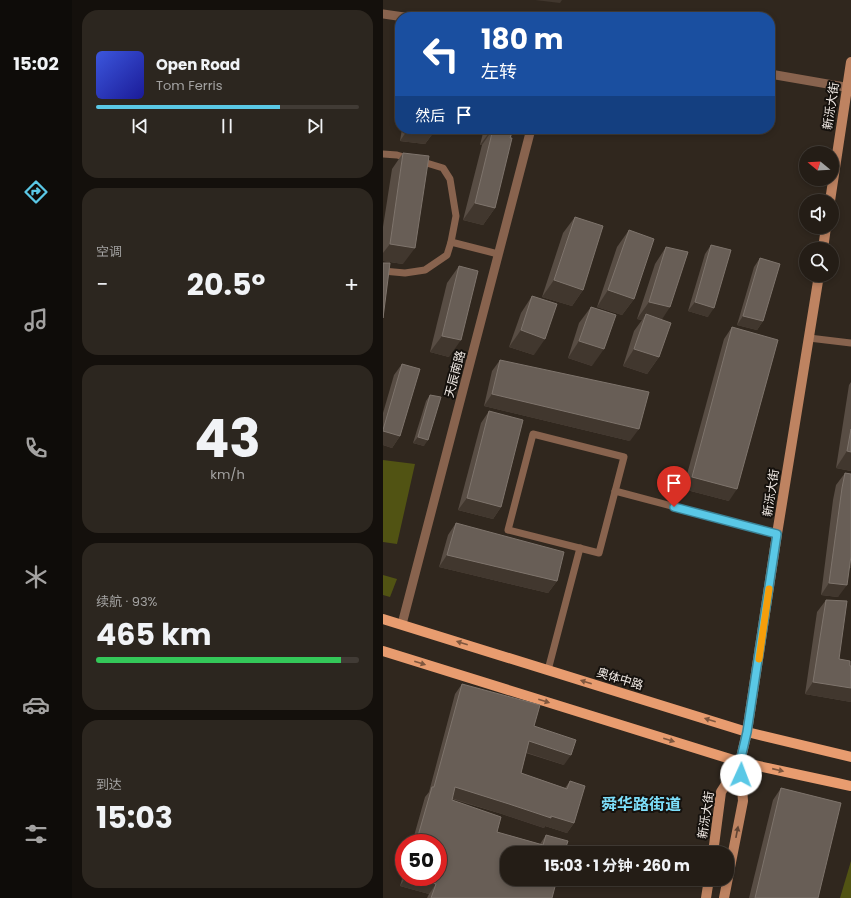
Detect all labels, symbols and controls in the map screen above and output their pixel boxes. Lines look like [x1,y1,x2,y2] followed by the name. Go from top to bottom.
[481,20,564,59] text: 180 m
[415,28,467,80] icon: left
[13,51,59,76] text: 15:02
[156,54,240,75] text: Open Road
[481,59,517,84] text: 左转
[156,76,223,95] text: Tom Ferris
[818,81,843,131] street label: 新泺大街
[453,104,475,126] icon: arrive
[415,105,445,126] text: 然后
[129,115,151,137] icon: previous
[216,115,238,137] icon: pause
[304,115,326,137] icon: next
[799,146,839,186] north arrow
[799,146,839,282] map controls
[22,178,50,206] icon: directions
[799,194,839,234] button: sound
[96,242,122,261] text: 空调
[799,242,839,282] button: search
[187,263,265,306] text: 20.5°
[96,269,108,300] text: −
[344,269,359,300] text: +
[22,306,50,334] icon: music
[440,348,469,399] street label: 天辰南路
[194,402,261,475] text: 43
[22,434,50,462] icon: phone
[210,465,245,484] text: km/h
[657,466,691,507] pin
[758,468,783,518] street label: 新泺大街
[663,472,685,494] icon: arrive
[22,563,50,591] icon: climate
[96,592,157,611] text: 续航 · 93%
[96,613,212,656] text: 465 km
[455,640,467,646] one-way arrow
[415,660,427,666] one-way arrow
[595,663,646,694] street label: 奥体中路
[580,679,592,685] one-way arrow
[22,691,50,719] icon: car
[539,698,551,704] one-way arrow
[704,717,716,723] one-way arrow
[663,737,675,743] one-way arrow
[720,754,762,796] position arrow
[772,768,784,774] one-way arrow
[96,775,122,794] text: 到达
[693,790,718,840] street label: 新泺大街
[601,793,681,816] district label: 舜华路街道
[96,796,173,839] text: 15:03
[22,820,50,848] icon: filters
[734,826,740,838] one-way arrow
[395,834,447,886] speed limit sign: 50
[544,855,690,876] text: 15:03 · 1 分钟 · 260 m

